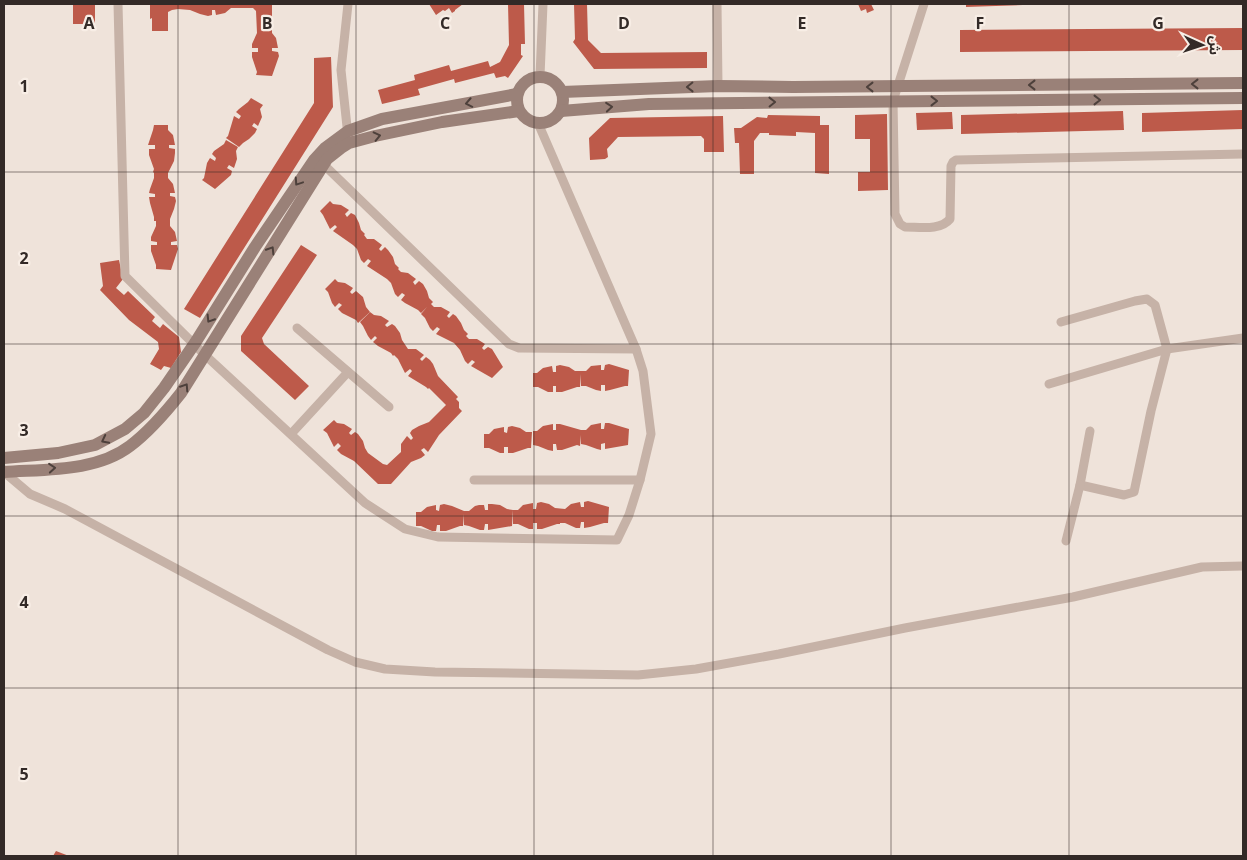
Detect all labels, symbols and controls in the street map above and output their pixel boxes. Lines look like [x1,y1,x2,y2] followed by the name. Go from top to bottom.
[83,12,95,34] text: A
[262,12,272,34] text: B
[440,12,450,34] text: C
[618,12,630,34] text: D
[798,12,807,34] text: E
[976,12,984,34] text: F
[1152,12,1164,34] text: G
[1177,20,1227,70] north arrow
[1205,36,1225,56] text: ش
[19,75,29,97] text: 1
[1190,79,1198,89] one-way arrow
[1028,80,1036,90] one-way arrow
[685,82,693,92] one-way arrow
[865,82,873,92] one-way arrow
[1093,95,1101,105] one-way arrow
[930,96,938,106] one-way arrow
[465,97,474,107] one-way arrow
[768,97,776,107] one-way arrow
[606,102,614,113] one-way arrow
[372,131,381,142] one-way arrow
[295,177,304,186] one-way arrow
[265,246,275,255] one-way arrow
[19,247,29,269] text: 2
[207,313,216,322] one-way arrow
[179,384,188,393] one-way arrow
[19,419,29,441] text: 3
[102,434,111,444] one-way arrow
[49,463,57,474] one-way arrow
[19,591,29,613] text: 4
[19,763,29,785] text: 5

